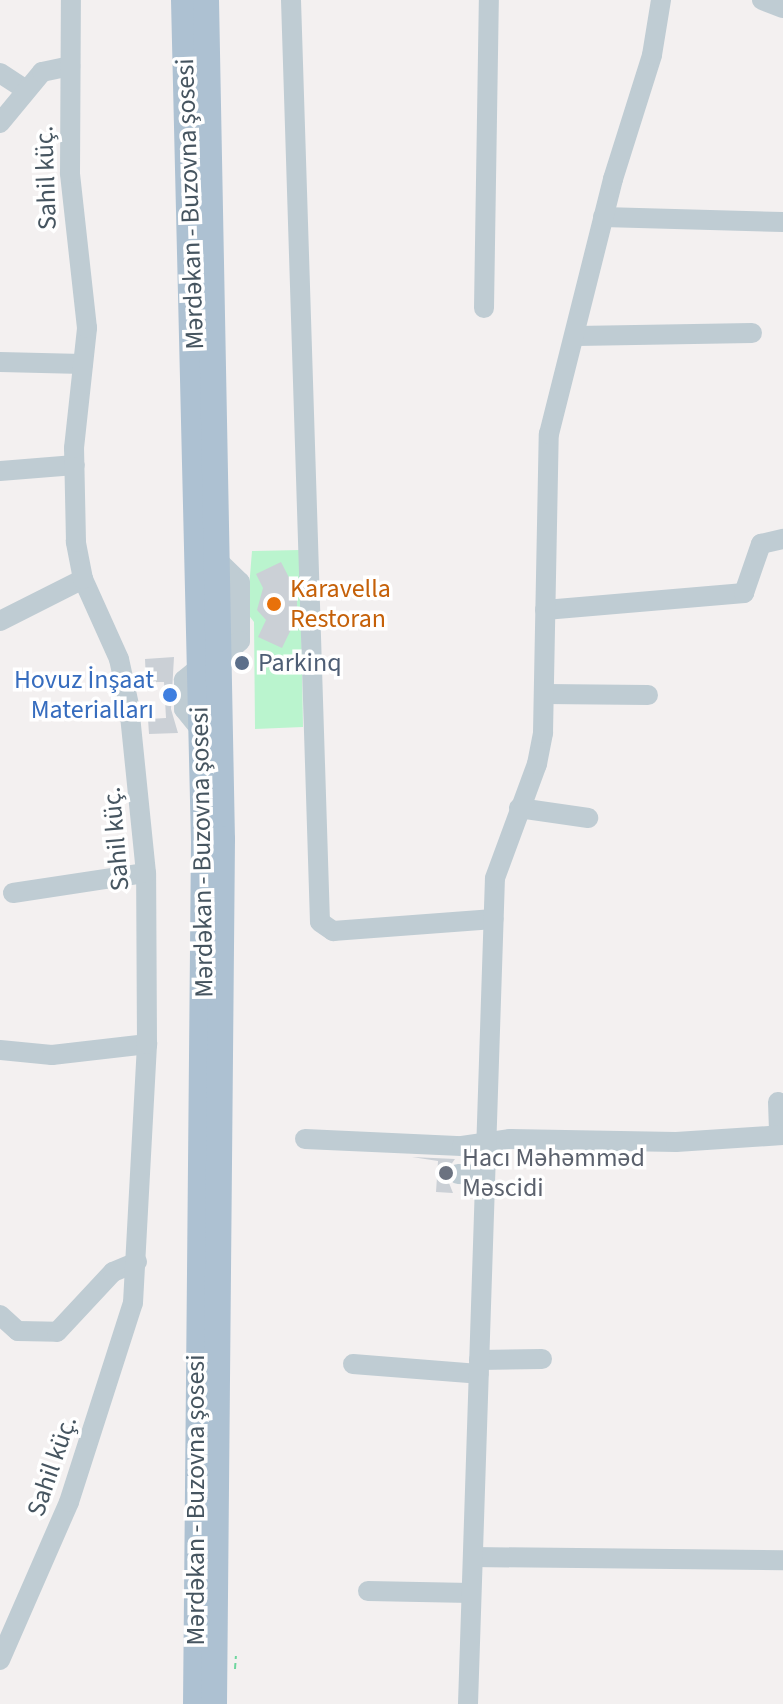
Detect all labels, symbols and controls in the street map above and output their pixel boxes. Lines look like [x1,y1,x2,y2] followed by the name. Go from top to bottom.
[169,58,211,350] street label: Mərdəkan - Buzovna şosesi
[29,125,63,231] street label: Sahil küç.
[290,573,391,634] place label: Karavella Restoran
[265,595,283,613] marker: Karavella Restoran
[258,647,342,679] place label: Parkinq
[233,654,251,672] marker: Parkinq
[14,664,154,726] place label: Hovuz İnşaat Materialları
[161,686,179,704] marker: Hovuz İnşaat Materialları
[184,706,220,998] street label: Mərdəkan - Buzovna şosesi
[96,786,136,892] street label: Sahil küç.
[462,1142,645,1204] place label: Hacı Məhəmməd Məscidi
[437,1164,455,1182] marker: Hacı Məhəmməd Məscidi
[180,1354,212,1646] street label: Mərdəkan - Buzovna şosesi
[20,1412,84,1520] street label: Sahil küç.

